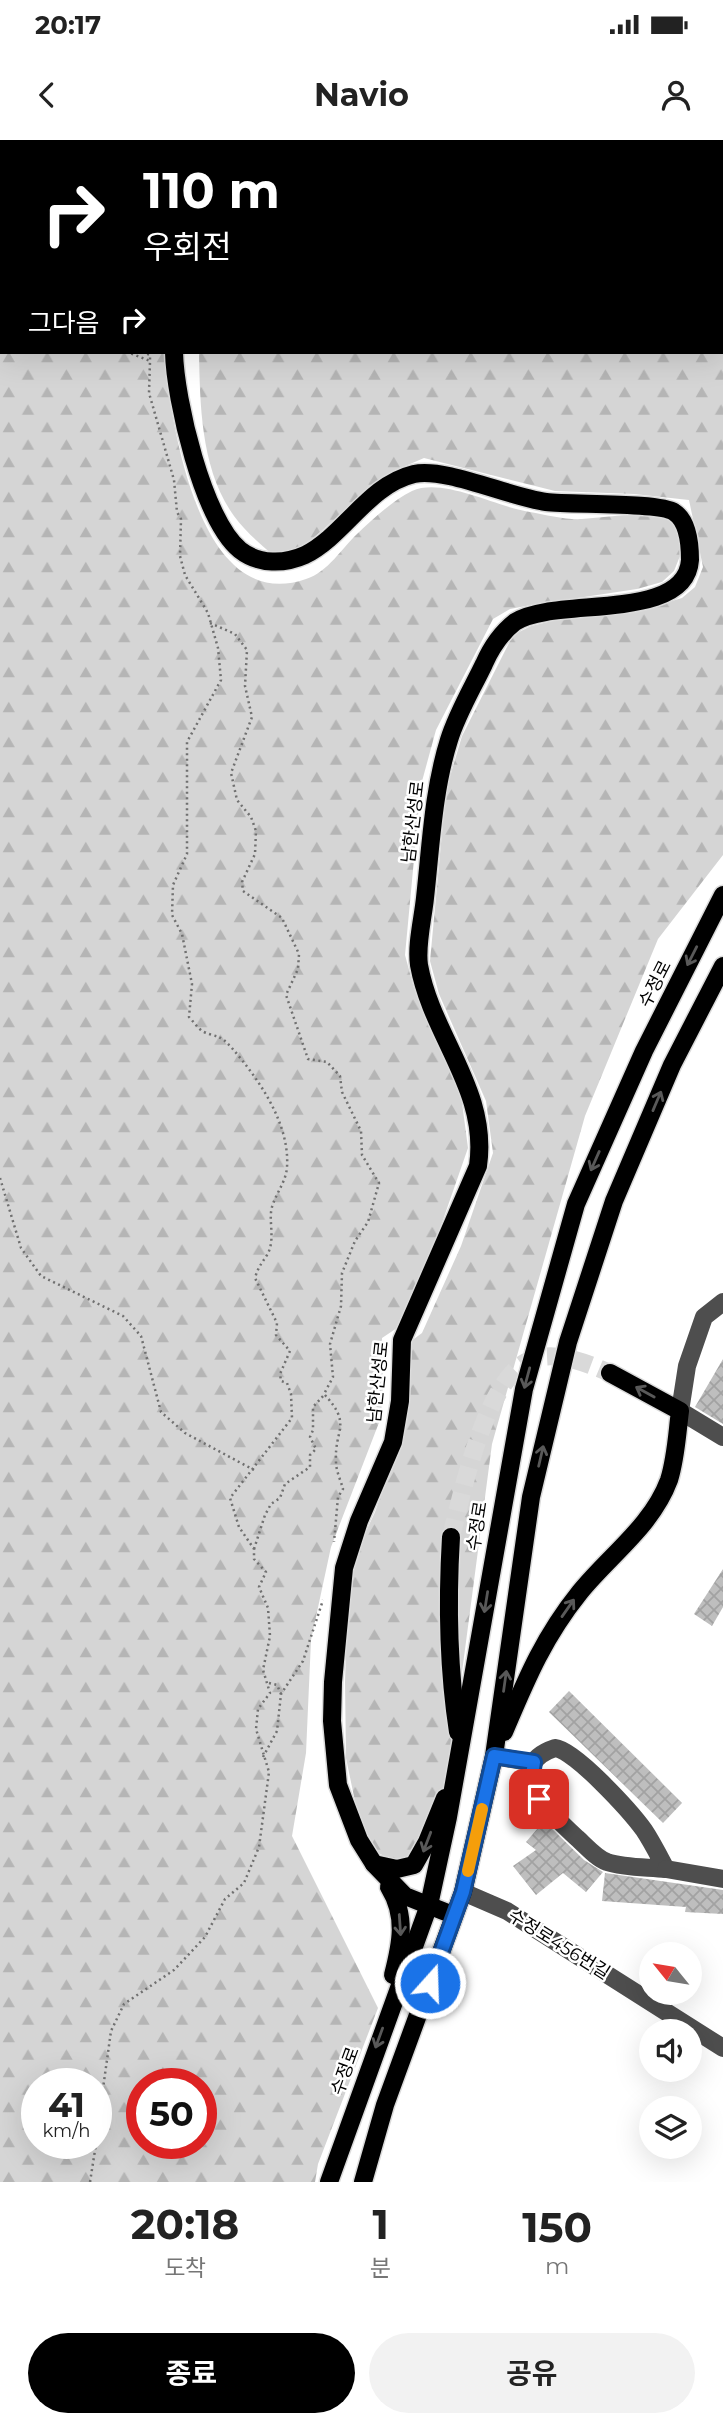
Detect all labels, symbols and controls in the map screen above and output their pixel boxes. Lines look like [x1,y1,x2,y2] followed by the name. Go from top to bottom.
[35,9,101,41] text: 20:17
[314,75,409,114] text: Navio
[28,76,66,114] icon: back
[657,76,695,114] icon: person
[143,161,280,220] text: 110 m
[28,168,119,259] icon: right
[143,227,231,266] text: 우회전
[114,301,152,339] icon: right
[28,307,100,339] text: 그다음
[397,780,429,864] street label: 남한산성로
[685,945,699,966] one-way arrow
[634,957,676,1011] street label: 수정로
[651,1091,664,1112] one-way arrow
[588,1150,601,1172] one-way arrow
[363,1340,393,1424] street label: 남한산성로
[519,1367,532,1389] one-way arrow
[635,1385,656,1398] one-way arrow
[535,1445,548,1468] one-way arrow
[462,1500,492,1552] street label: 수정로
[479,1590,492,1613] one-way arrow
[561,1599,575,1618] one-way arrow
[499,1670,512,1693] one-way arrow
[509,1769,569,1829] pin
[520,1780,558,1818] icon: arrive
[419,1831,432,1853] one-way arrow
[504,1904,614,1984] street label: 수정로456번길
[394,1913,407,1936] one-way arrow
[639,1942,702,2006] north arrow
[639,1942,702,2159] map controls
[393,1946,467,2020] position arrow
[639,2019,702,2082] button: sound
[372,2026,384,2048] one-way arrow
[326,2044,364,2098] street label: 수정로
[126,2068,217,2159] speed limit sign: 50
[48,2083,85,2126] text: 41
[639,2096,702,2159] button: layers
[42,2120,91,2142] text: km/h
[131,2198,239,2250] text: 20:18
[373,2198,389,2250] text: 1
[522,2201,592,2253] text: 150
[545,2252,569,2280] text: m
[164,2254,206,2282] text: 도착
[370,2254,391,2282] text: 분
[28,2333,355,2413] button: 종료
[369,2333,695,2413] button: 공유

